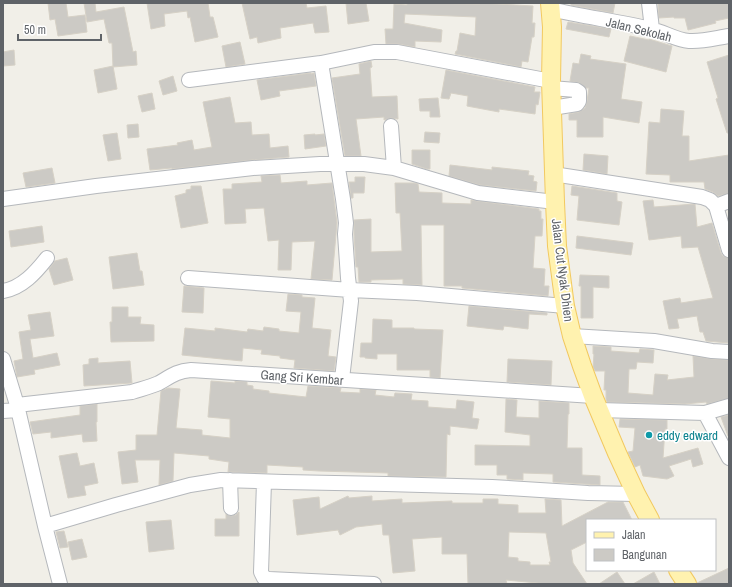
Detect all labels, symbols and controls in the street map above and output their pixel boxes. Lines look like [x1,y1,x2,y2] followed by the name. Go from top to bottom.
[604,13,673,46] street label: Jalan Sekolah
[18,16,101,42] scale bar
[24,22,46,38] text: 50 m
[548,218,577,323] street label: Jalan Cut Nyak Dhien
[260,366,344,389] street label: Gang Sri Kembar
[657,427,718,444] place label: eddy edward
[644,430,654,440] marker: eddy edward
[586,519,716,571] legend
[622,527,646,543] text: Jalan
[622,547,667,563] text: Bangunan

